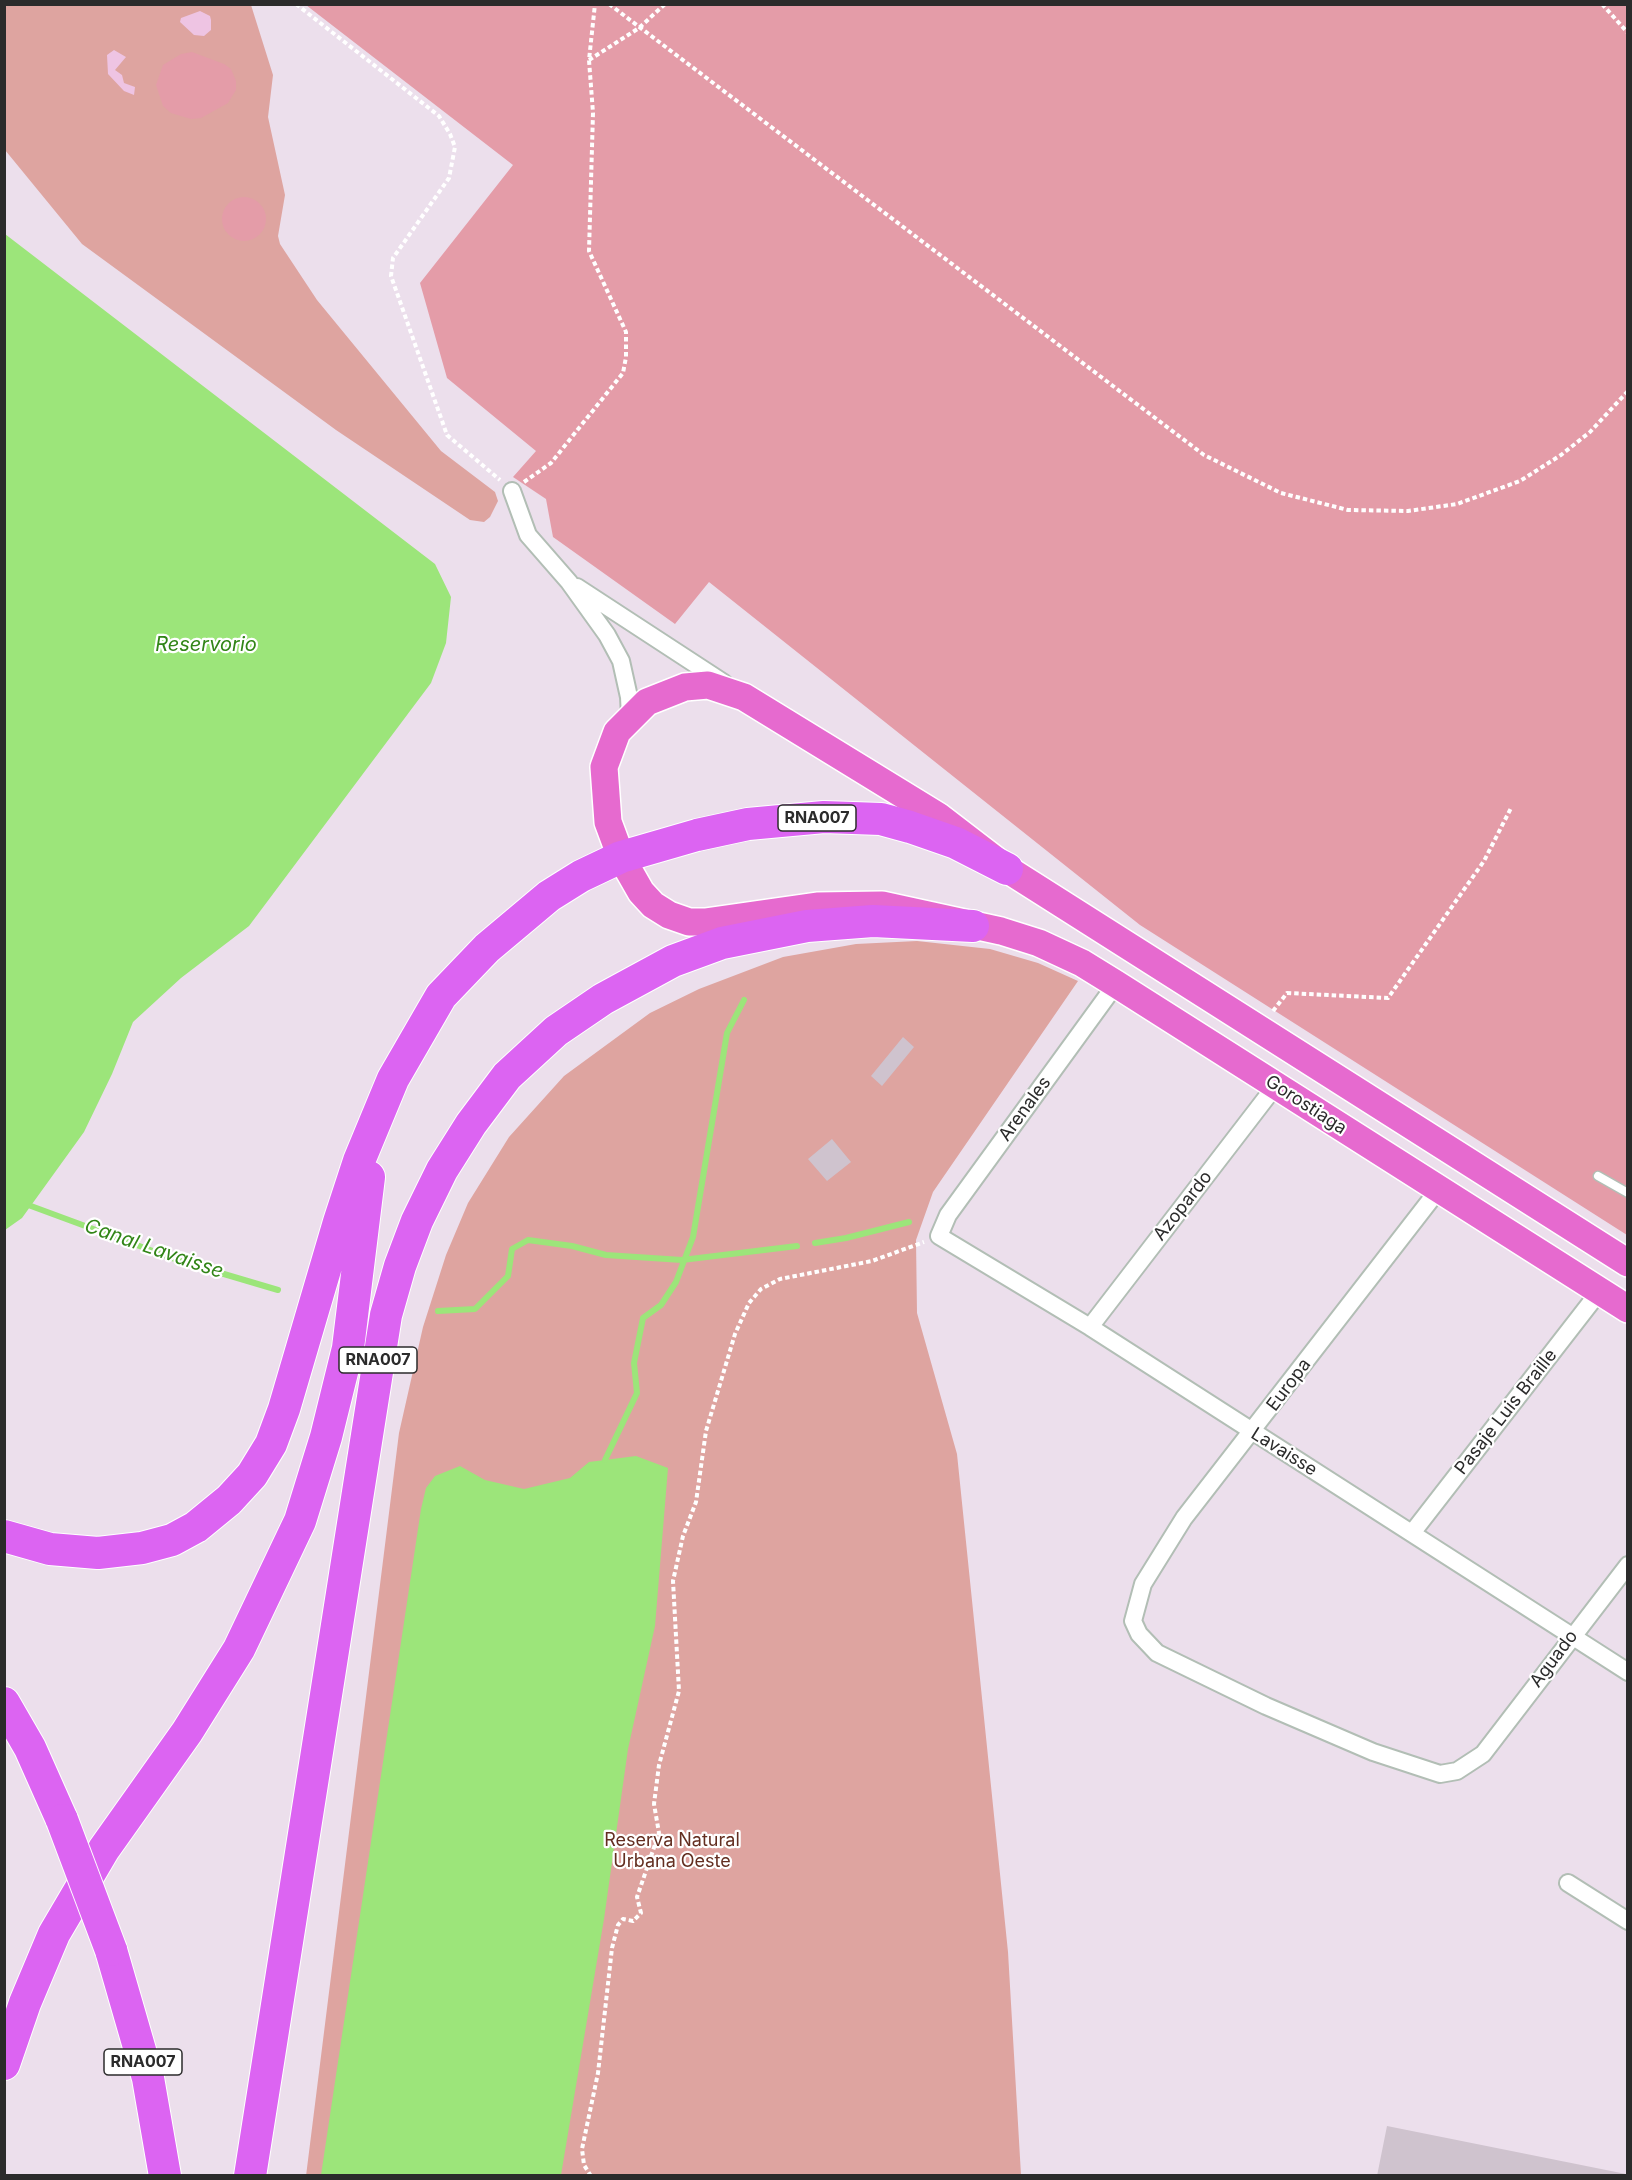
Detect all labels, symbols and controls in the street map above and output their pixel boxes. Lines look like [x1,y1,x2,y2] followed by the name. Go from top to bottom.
[155,633,257,657] water label: Reservorio
[778,805,856,831] road number: RNA007
[1261,1071,1351,1139] street label: Gorostiaga
[994,1073,1056,1145] street label: Arenales
[1149,1167,1217,1245] street label: Azopardo
[81,1214,227,1284] water label: Canal Lavaisse
[1450,1345,1562,1479] street label: Pasaje Luis Braille
[339,1347,417,1373] road number: RNA007
[1262,1355,1316,1415] street label: Europa
[1247,1423,1321,1481] street label: Lavaisse
[1526,1626,1582,1692] street label: Aguado
[604,1830,740,1872] park label: Reserva Natural Urbana Oeste
[104,2049,182,2075] road number: RNA007

